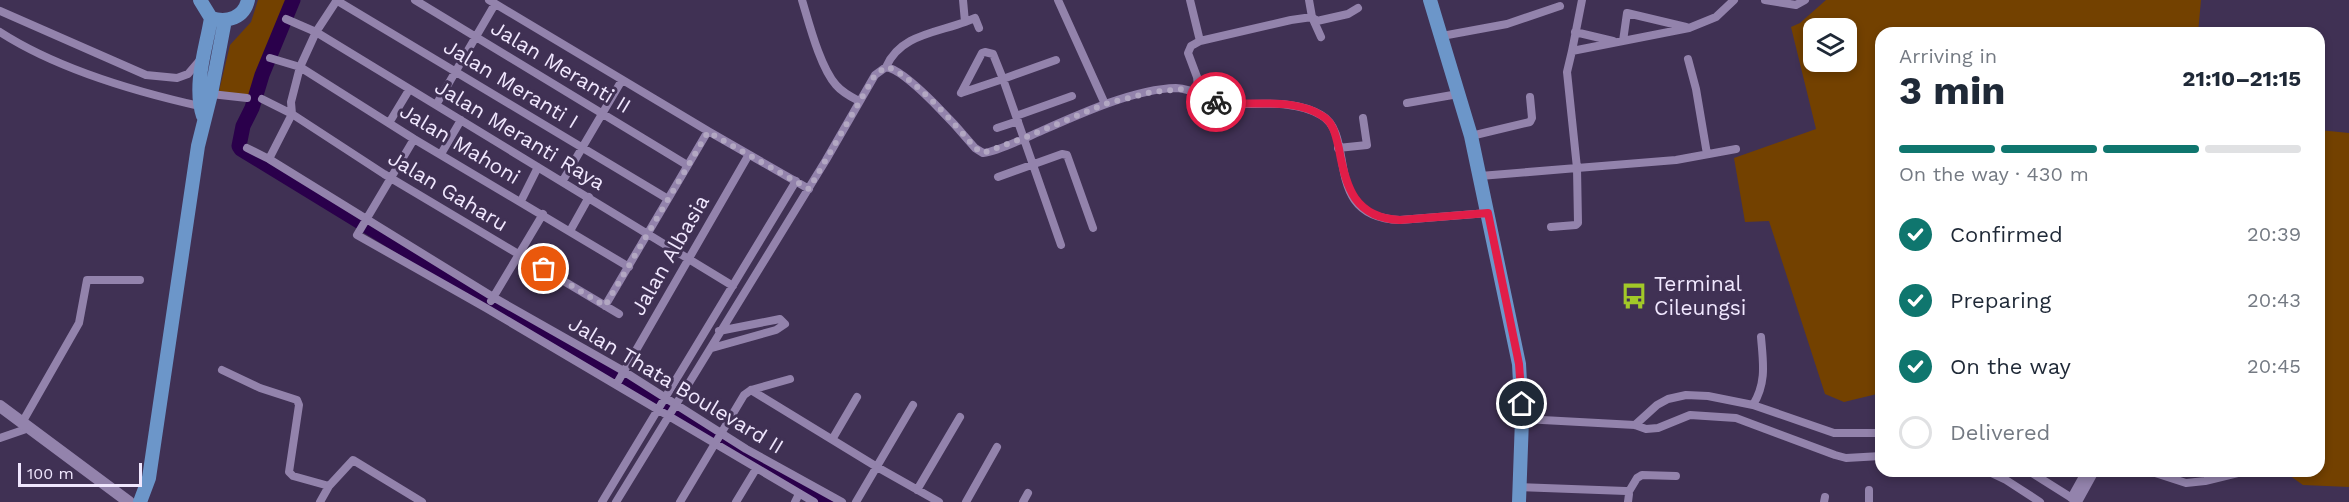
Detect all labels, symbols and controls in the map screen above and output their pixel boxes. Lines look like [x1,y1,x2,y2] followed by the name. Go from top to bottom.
[486,15,636,119] street label: Jalan Meranti II
[1803,18,1857,72] map controls
[1803,18,1857,72] button: layers
[439,34,583,134] street label: Jalan Meranti I
[1899,44,1997,68] text: Arriving in
[2182,66,2301,91] text: 21:10–21:15
[1899,68,2006,113] text: 3 min
[1186,72,1246,132] courier
[431,74,610,195] street label: Jalan Meranti Raya
[1200,86,1233,119] icon: bike
[396,98,525,189] street label: Jalan Mahoni
[384,145,513,236] street label: Jalan Gaharu
[1899,162,2089,186] text: On the way · 430 m
[625,190,714,319] street label: Jalan Albasia
[1899,218,1932,251] icon: check
[1950,222,2063,247] text: Confirmed
[2247,222,2301,246] text: 20:39
[518,243,569,294] pin
[527,252,560,285] icon: bag
[1654,271,1746,320] place label: Terminal Cileungsi
[1619,281,1649,311] bus stop icon: Terminal Cileungsi
[1899,284,1932,317] icon: check
[1950,288,2051,313] text: Preparing
[2247,288,2301,312] text: 20:43
[564,310,788,459] street label: Jalan Thata Boulevard II
[1899,350,1932,383] icon: check
[1950,354,2071,379] text: On the way
[2247,354,2301,378] text: 20:45
[1496,378,1547,429] pin
[1505,387,1538,420] icon: home
[1950,420,2050,445] text: Delivered
[18,460,142,488] scale bar
[27,464,74,483] text: 100 m

